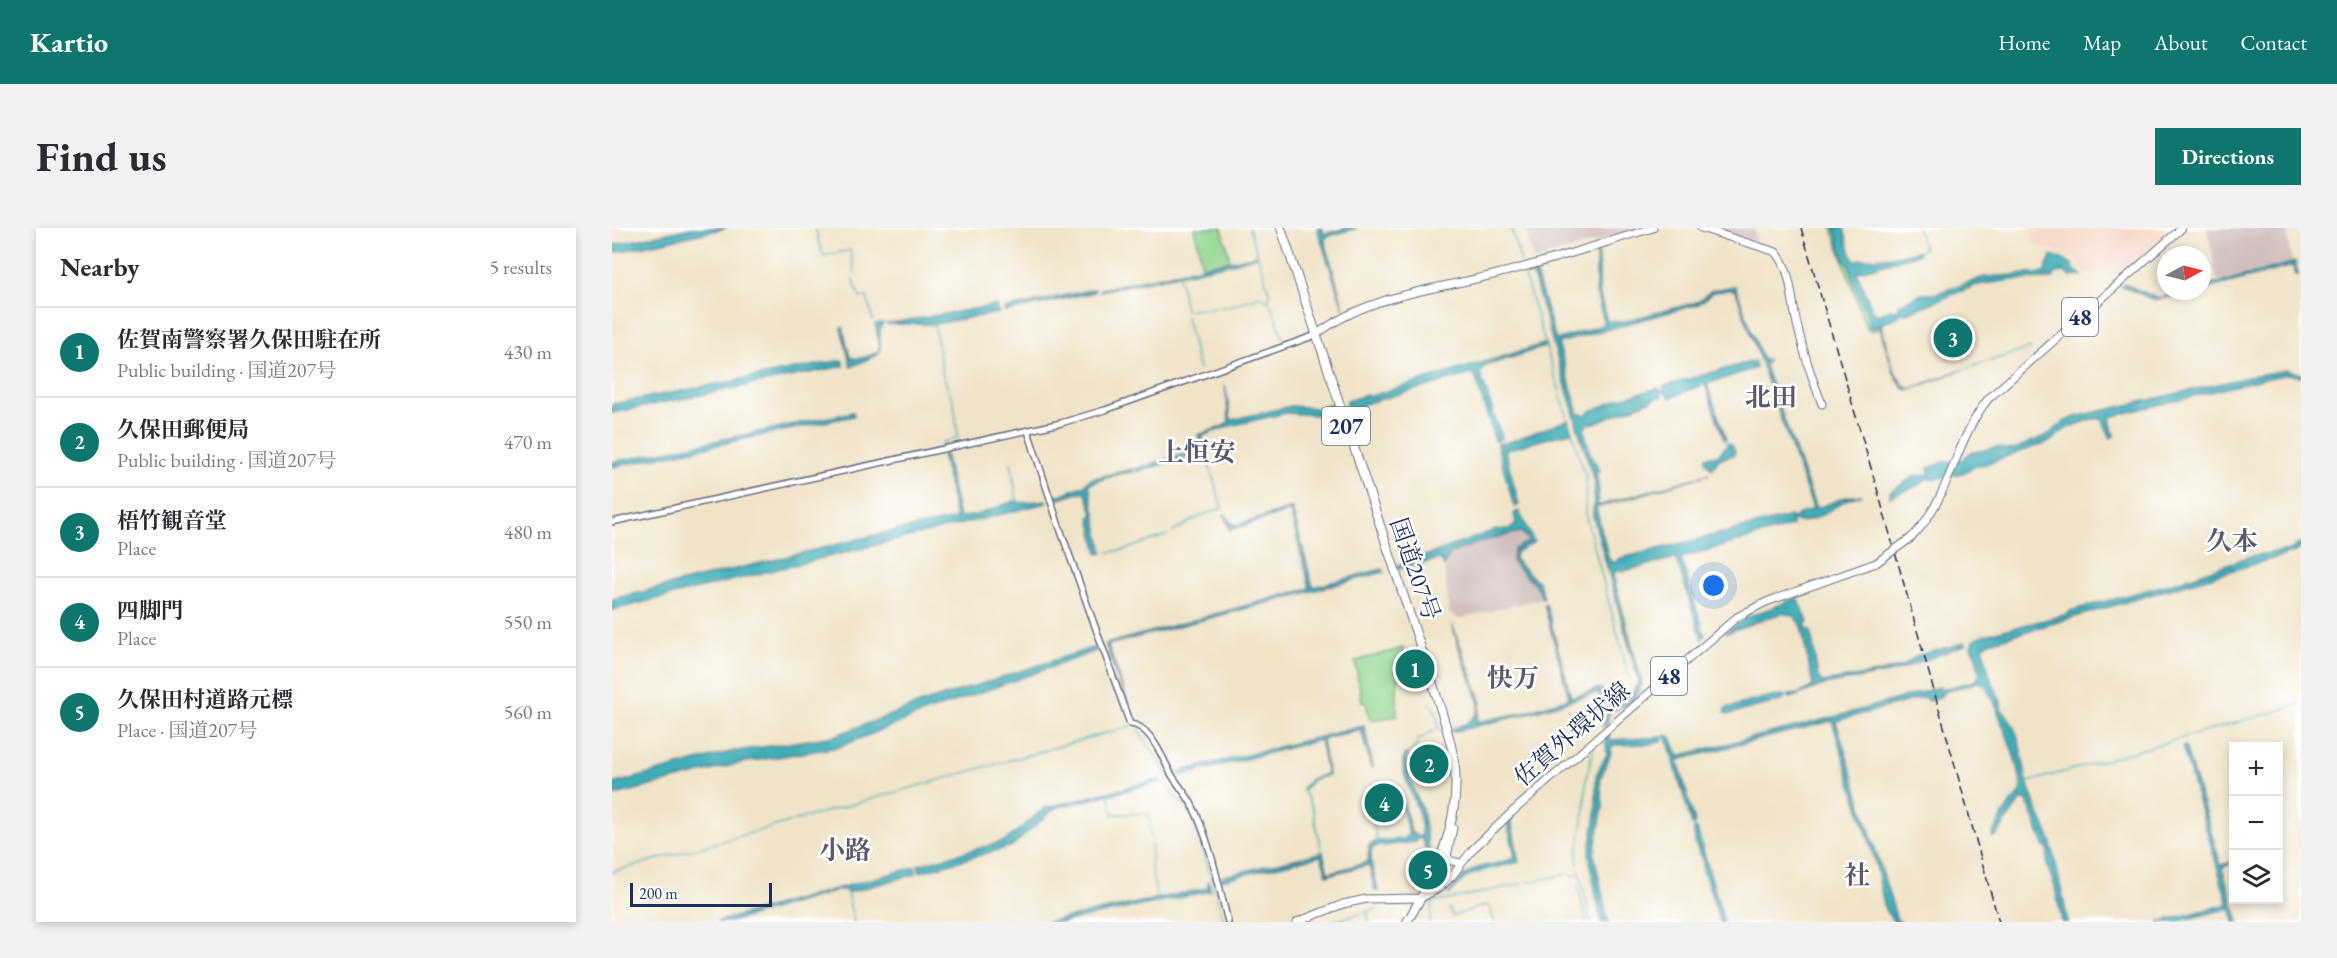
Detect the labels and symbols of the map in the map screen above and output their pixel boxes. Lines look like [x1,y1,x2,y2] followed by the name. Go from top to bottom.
[2157,246,2211,300] north arrow
[2062,298,2098,336] road number: 48
[1934,316,1972,360] pin: 3
[1745,380,1797,414] district label: 北田
[1322,407,1370,445] road number: 207
[1158,435,1236,469] district label: 上恒安
[1383,513,1447,624] street label: 国道207号
[2206,524,2258,558] district label: 久本
[1699,571,1728,600] your location
[1396,646,1434,692] pin: 1
[1651,657,1687,695] road number: 48
[1487,661,1539,695] district label: 快万
[1507,675,1636,793] street label: 佐賀外環状線
[1410,742,1448,786] pin: 2
[1364,780,1404,826] pin: 4
[819,833,871,867] district label: 小路
[1408,848,1448,892] pin: 5
[1844,858,1870,892] district label: 社
[630,880,772,908] scale bar

